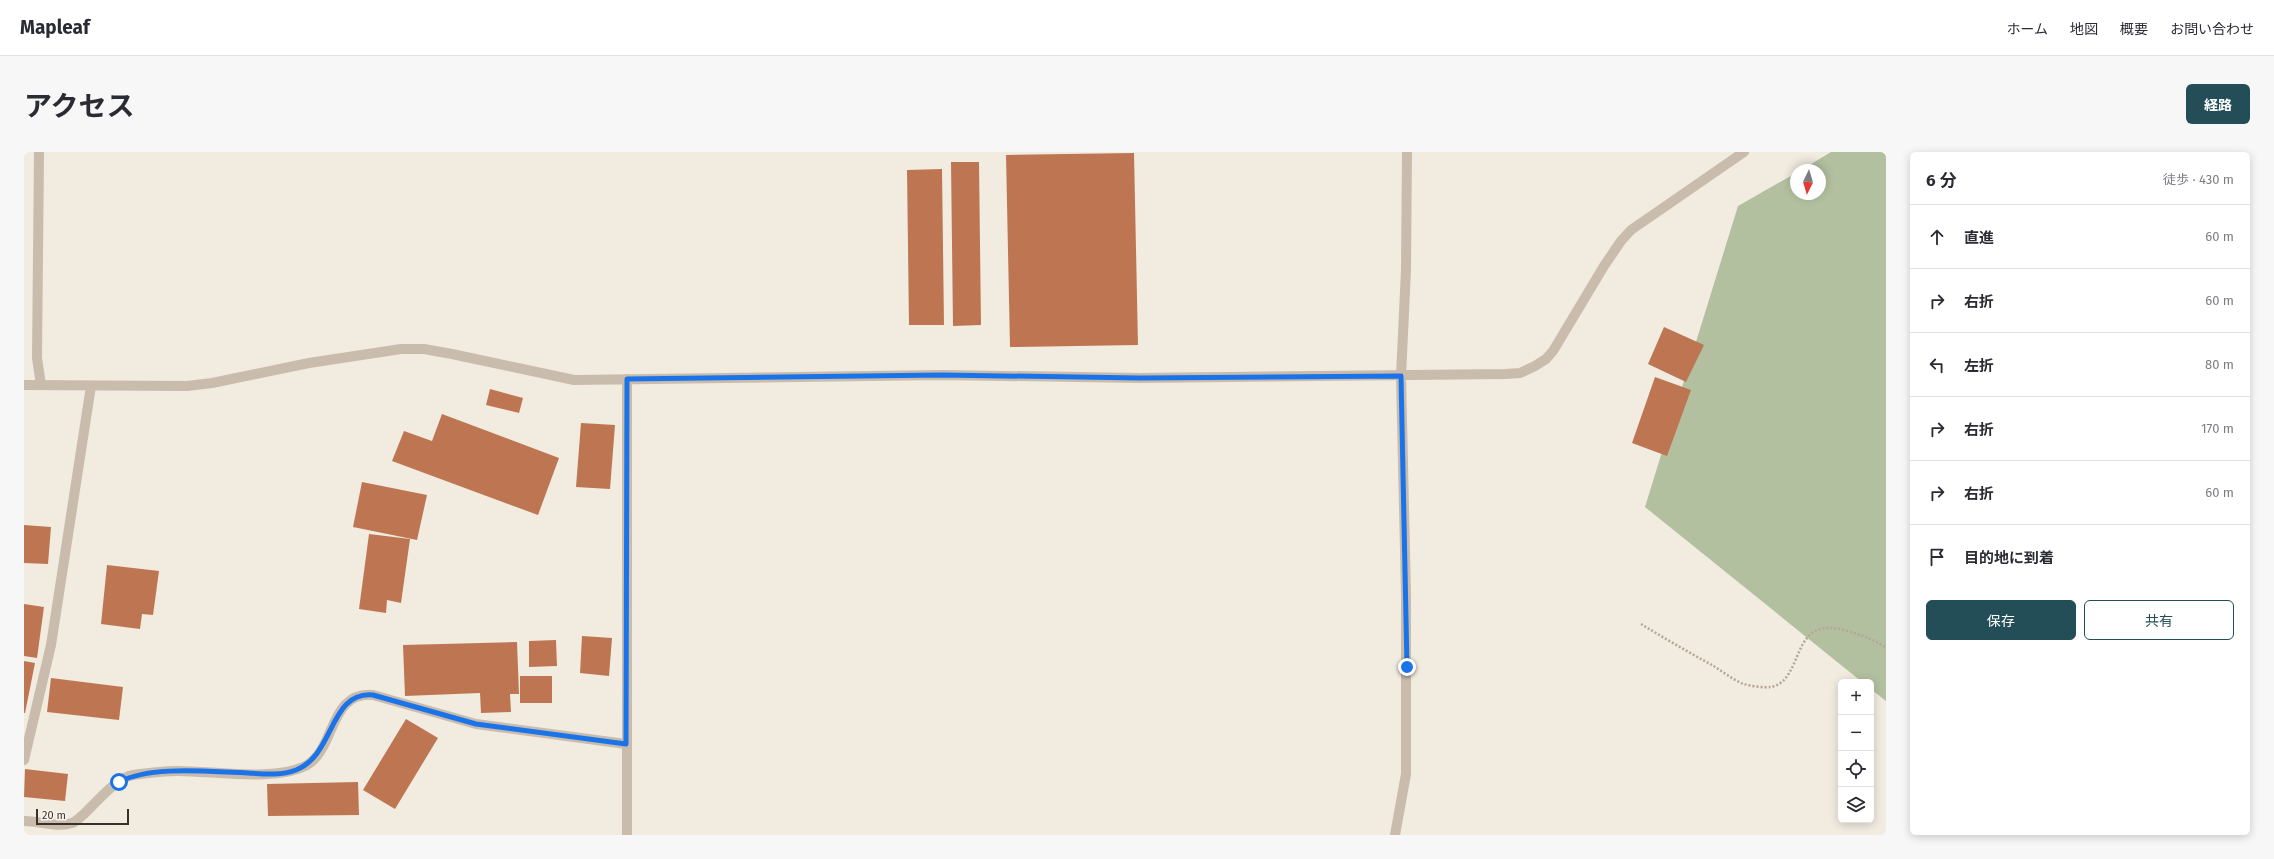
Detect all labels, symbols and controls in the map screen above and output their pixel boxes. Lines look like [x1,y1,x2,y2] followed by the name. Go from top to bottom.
[20,16,90,39] text: Mapleaf
[2006,21,2048,38] text: ホーム
[2070,21,2098,38] text: 地図
[2120,21,2148,38] text: 概要
[2170,21,2254,38] text: お問い合わせ
[2186,84,2250,124] button: 経路
[24,90,135,123] text: アクセス
[1790,164,1826,200] north arrow
[1926,170,1957,191] text: 6 分
[2163,172,2234,187] text: 徒歩 · 430 m
[1926,226,1948,248] icon: ahead
[1964,229,1994,247] text: 直進
[2205,229,2234,244] text: 60 m
[1926,290,1948,312] icon: right
[1964,293,1994,311] text: 右折
[2205,293,2234,308] text: 60 m
[1926,354,1948,376] icon: left
[1964,357,1994,375] text: 左折
[2205,357,2234,372] text: 80 m
[1926,418,1948,440] icon: right
[1964,421,1994,439] text: 右折
[2201,421,2234,436] text: 170 m
[1926,482,1948,504] icon: right
[1964,485,1994,503] text: 右折
[2205,485,2234,500] text: 60 m
[1926,546,1948,568] icon: arrive
[1964,549,2054,567] text: 目的地に到着
[1926,600,2076,640] button: 保存
[2084,600,2234,640] button: 共有
[1398,658,1416,676] route end
[1838,679,1874,823] map controls
[1838,679,1874,715] button: +
[1838,715,1874,751] button: −
[1838,751,1874,787] button: locate
[110,773,128,791] route start
[1838,787,1874,823] button: layers
[36,807,129,826] scale bar
[42,809,66,822] text: 20 m

